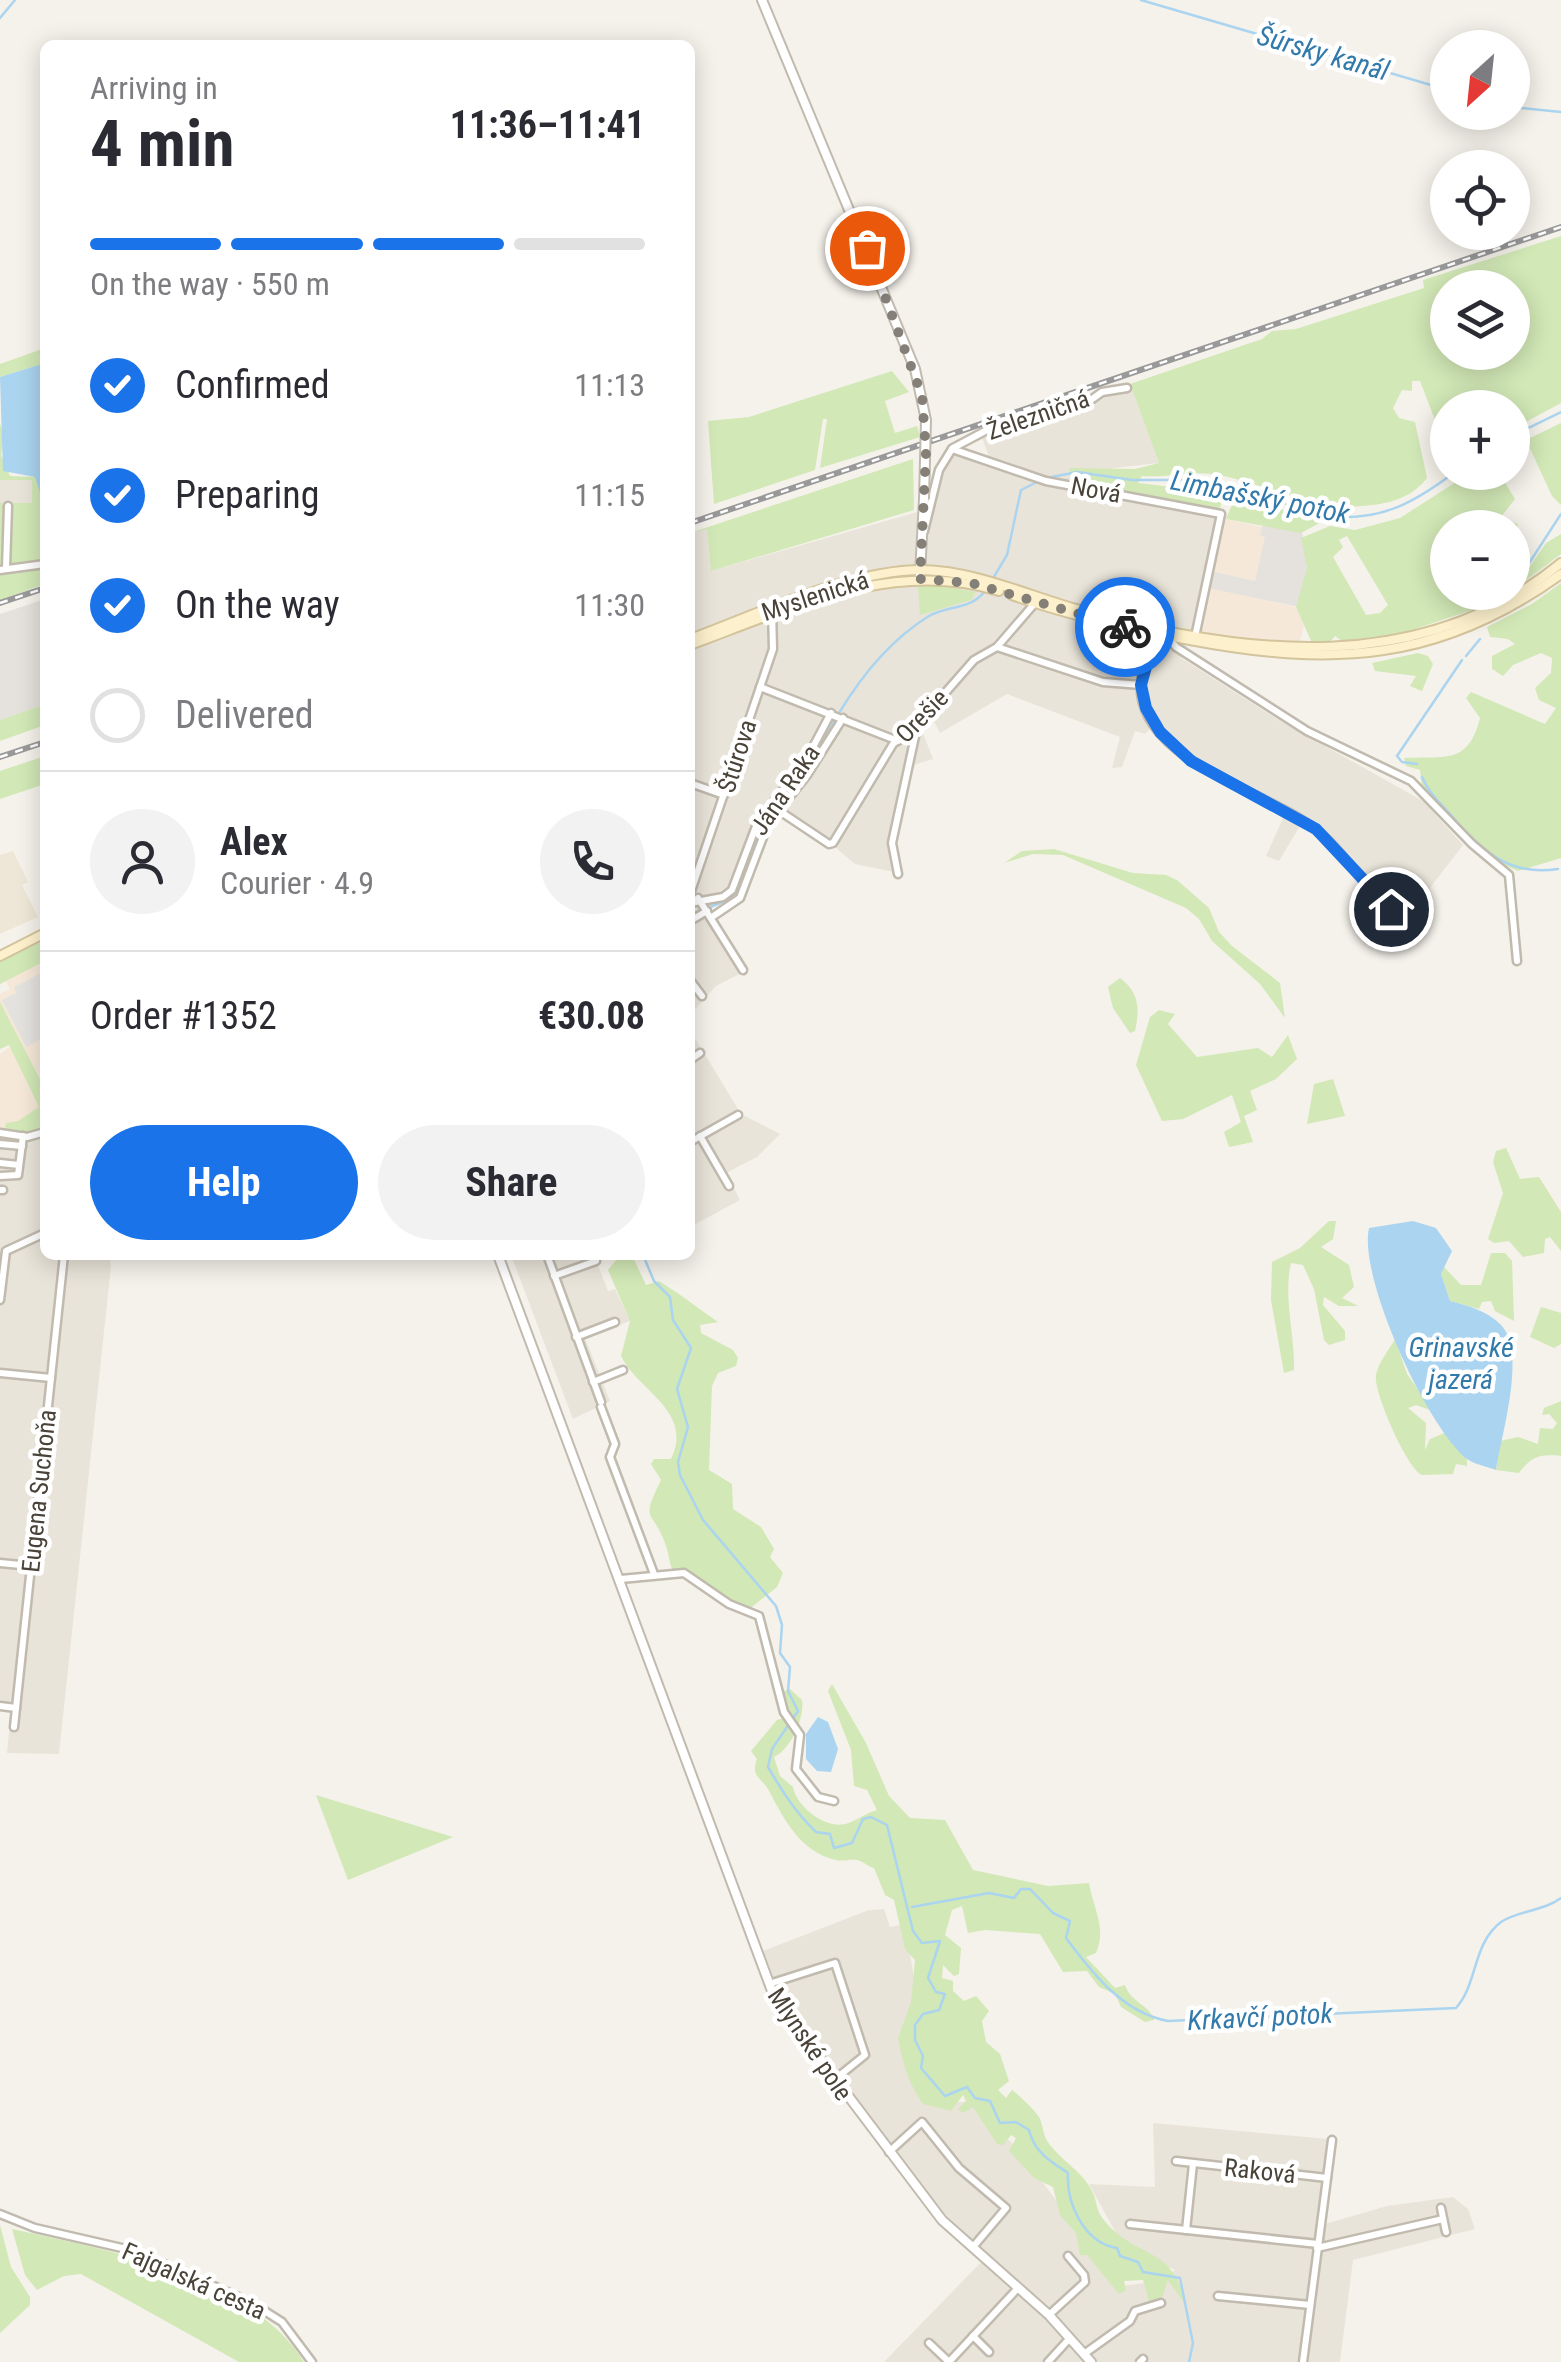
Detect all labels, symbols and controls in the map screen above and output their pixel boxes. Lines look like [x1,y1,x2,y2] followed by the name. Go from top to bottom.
[1253,18,1393,88] water label: Šúrsky kanál
[1430,30,1530,130] north arrow
[1430,30,1530,610] map controls
[90,69,218,107] text: Arriving in
[450,103,645,147] text: 11:36–11:41
[90,106,234,182] text: 4 min
[1430,150,1530,250] button: locate
[825,206,910,291] pin
[840,221,895,276] icon: bag
[90,265,330,303] text: On the way · 550 m
[1430,270,1530,370] button: layers
[90,358,145,413] icon: check
[175,363,330,407] text: Confirmed
[574,366,645,404] text: 11:13
[983,383,1093,446] street label: Železničná
[1430,390,1530,490] button: +
[1168,463,1353,531] water label: Limbašský potok
[90,468,145,523] icon: check
[1069,471,1123,509] street label: Nová
[175,473,320,517] text: Preparing
[574,476,645,514] text: 11:15
[1430,510,1530,610] button: −
[758,565,872,627] street label: Myslenická
[1075,577,1175,677] courier
[90,578,145,633] icon: check
[175,583,340,627] text: On the way
[574,586,645,624] text: 11:30
[1098,600,1153,655] icon: bike
[890,683,954,749] street label: Orešie
[175,693,314,737] text: Delivered
[711,716,762,796] street label: Štúrova
[744,739,826,841] street label: Jána Raka
[90,809,195,914] button: person
[540,809,645,914] button: phone
[220,820,288,864] text: Alex
[220,864,374,902] text: Courier · 4.9
[1349,867,1434,952] pin
[1364,882,1419,937] icon: home
[90,994,277,1038] text: Order #1352
[538,994,645,1038] text: €30.08
[90,1125,358,1240] button: Help
[378,1125,645,1240] button: Share
[1408,1331,1514,1396] water label: Grinavské jazerá
[16,1408,62,1574] street label: Eugena Suchoňa
[762,1982,858,2106] street label: Mlynské pole
[1186,1997,1334,2037] water label: Krkavčí potok
[1223,2153,1297,2189] street label: Raková
[118,2237,270,2325] street label: Fajgalská cesta

